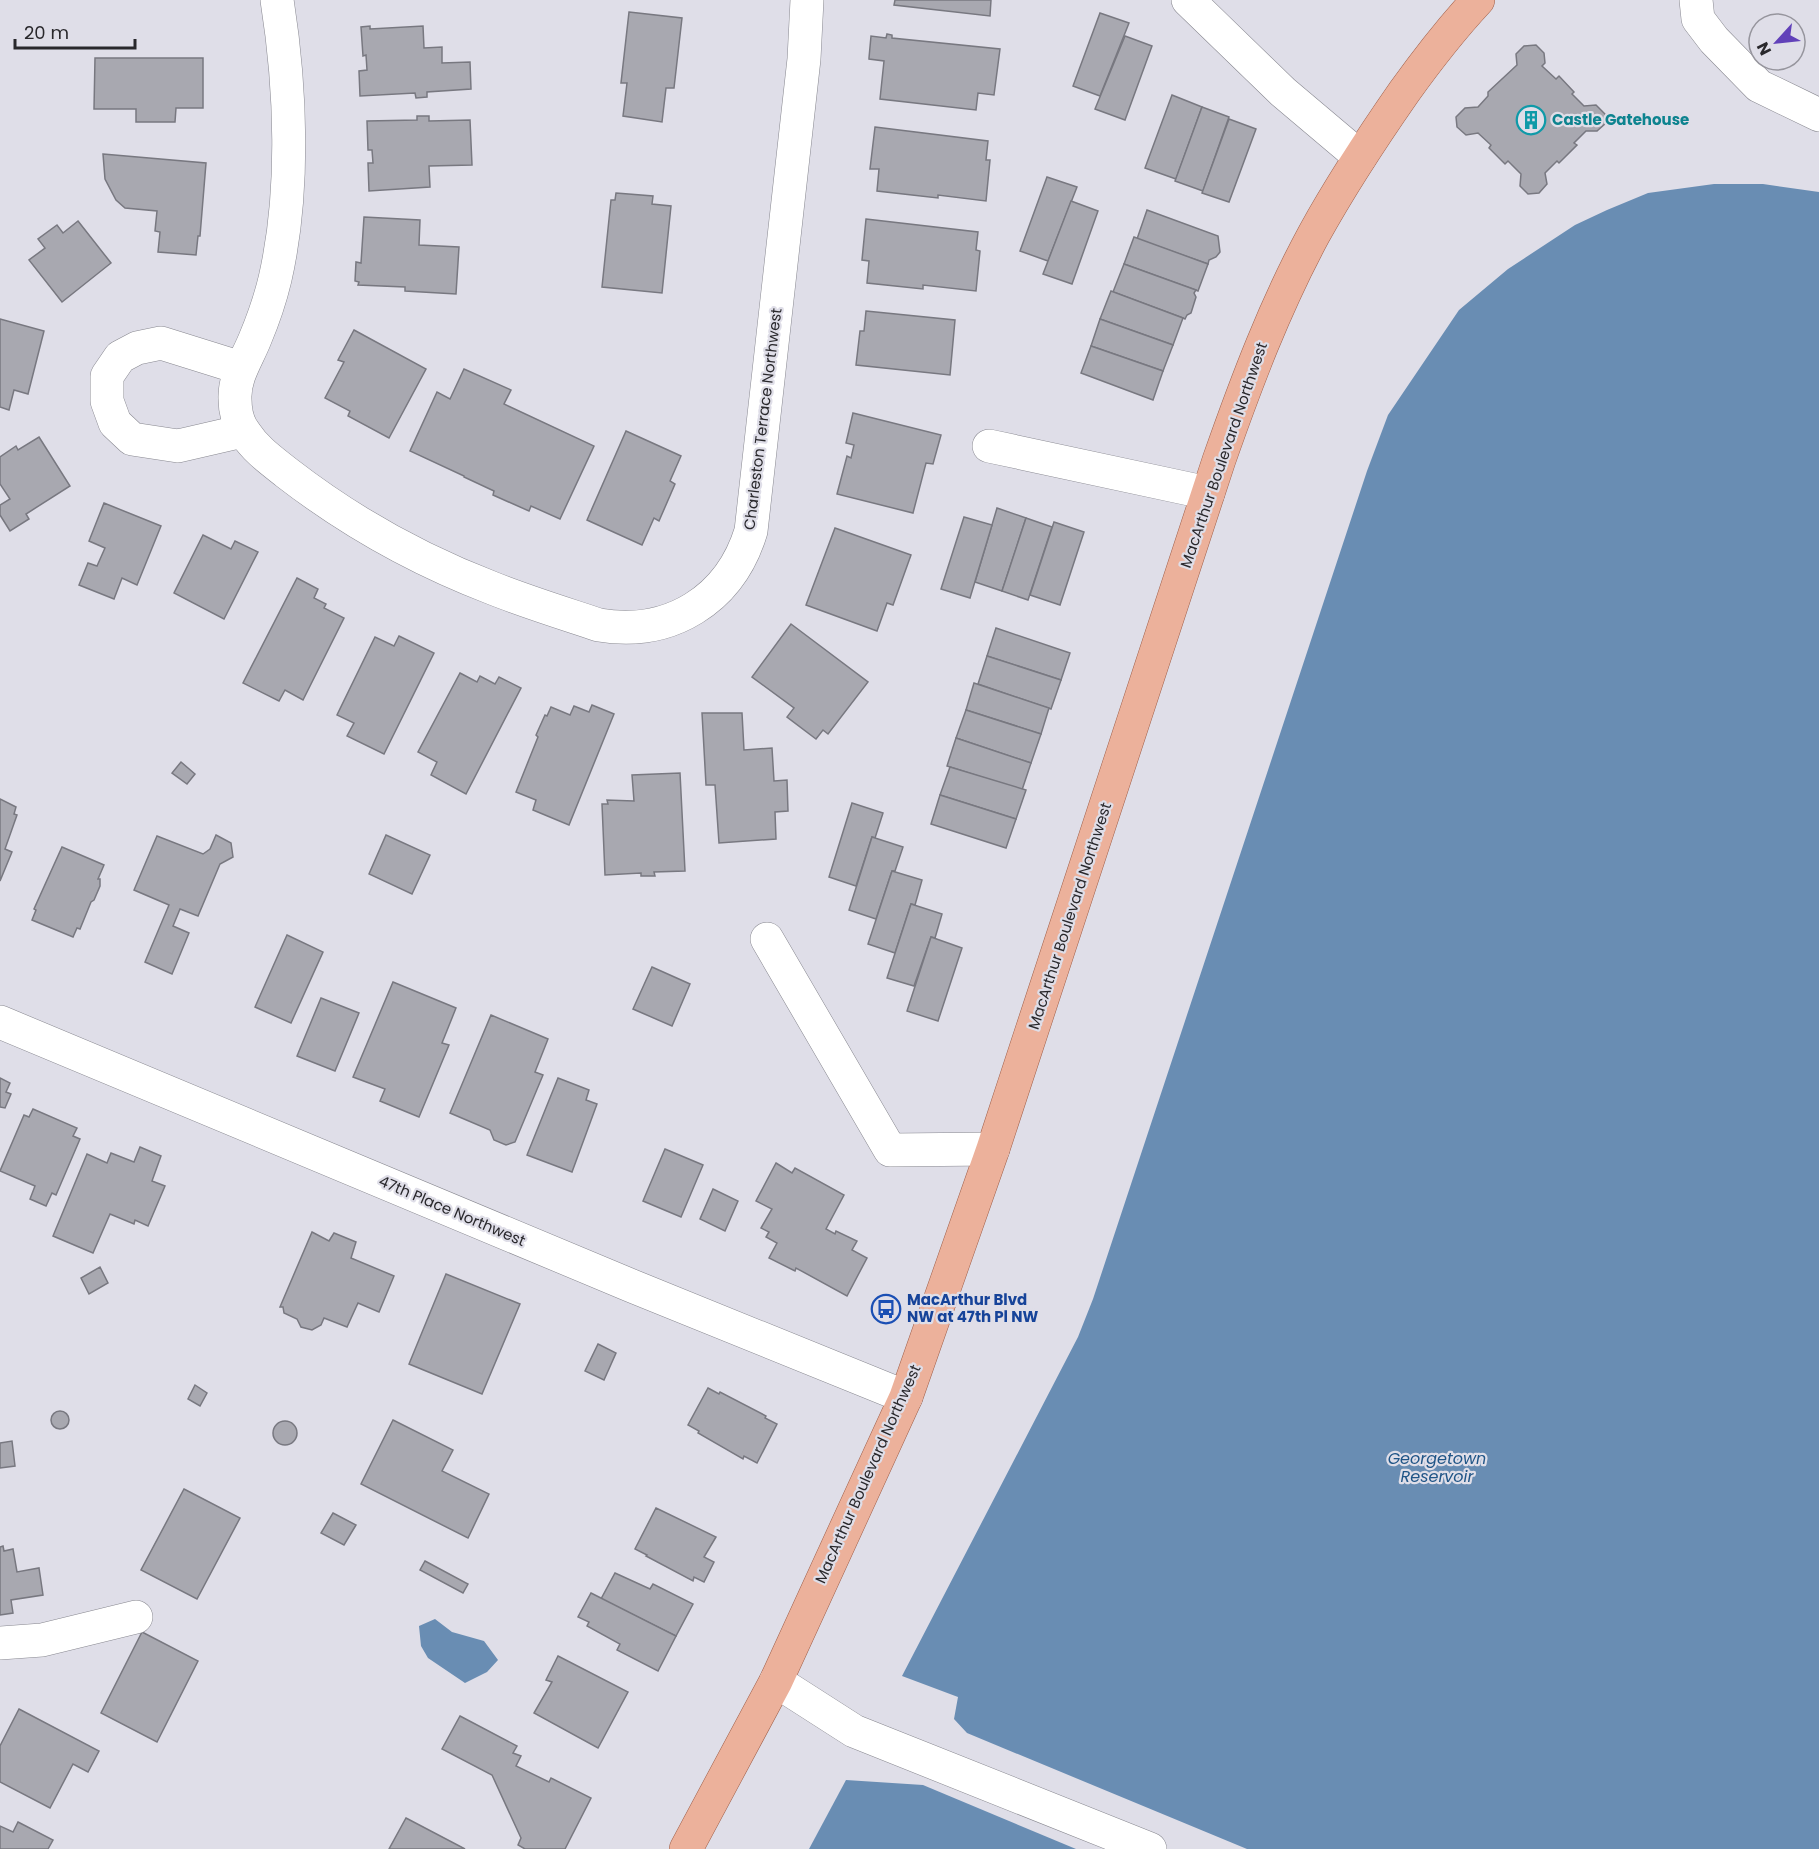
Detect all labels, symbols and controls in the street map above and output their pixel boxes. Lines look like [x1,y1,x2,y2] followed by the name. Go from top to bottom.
[15,12,135,50] scale bar
[1747,12,1807,72] north arrow
[24,20,69,45] text: 20 m
[1751,38,1777,59] text: N
[1515,104,1547,136] building icon: Castle Gatehouse
[1552,109,1689,130] place label: Castle Gatehouse
[738,307,787,531] street label: Charleston Terrace Northwest
[1175,339,1272,571] street label: MacArthur Boulevard Northwest
[1023,800,1116,1032] street label: MacArthur Boulevard Northwest
[376,1170,529,1251] street label: 47th Place Northwest
[907,1289,1039,1327] place label: MacArthur Blvd NW at 47th Pl NW
[870,1293,902,1325] bus stop icon: MacArthur Blvd NW at 47th Pl NW
[810,1361,925,1587] street label: MacArthur Boulevard Northwest
[1388,1447,1486,1488] water label: Georgetown Reservoir

